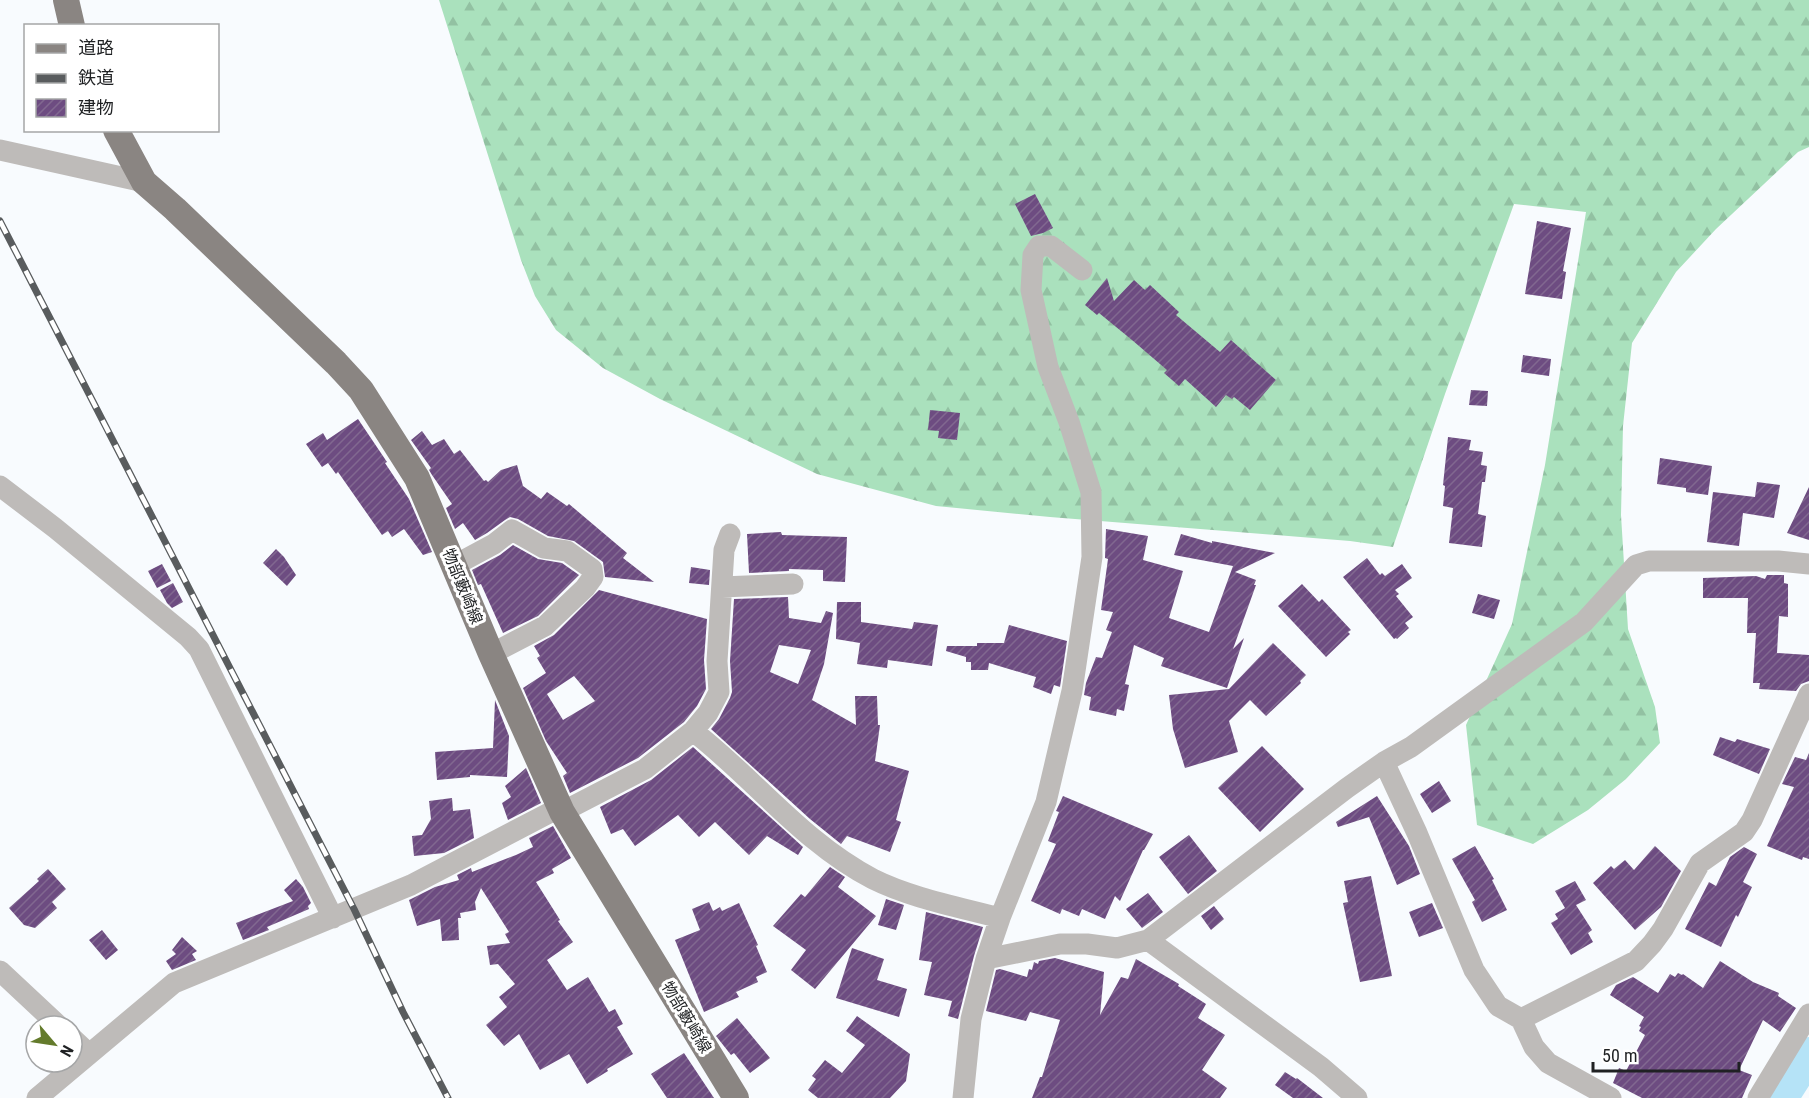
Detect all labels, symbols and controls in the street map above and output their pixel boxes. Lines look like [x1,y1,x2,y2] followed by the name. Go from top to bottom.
[24,24,219,132] legend
[78,37,114,58] text: 道路
[78,67,114,88] text: 鉄道
[78,97,114,118] text: 建物
[439,546,486,627] street label: 物部藪崎線
[658,978,715,1056] street label: 物部藪崎線
[24,1014,84,1074] north arrow
[1593,1035,1738,1073] scale bar
[56,1042,77,1060] text: N
[1602,1045,1637,1066] text: 50 m

